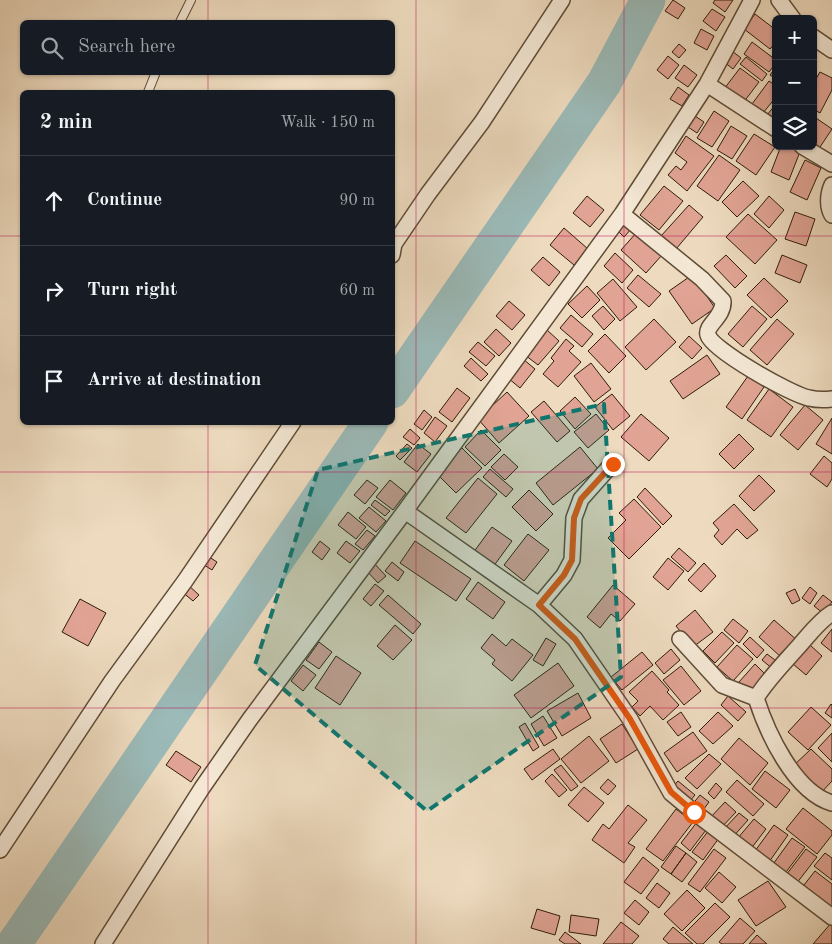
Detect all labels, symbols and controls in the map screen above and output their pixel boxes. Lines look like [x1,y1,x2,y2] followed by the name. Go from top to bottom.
[772,15,817,150] map controls
[772,15,817,60] button: +
[20,20,395,75] search box
[38,34,66,62] icon: search
[78,38,175,57] text: Search here
[772,60,817,105] button: −
[772,105,817,150] button: layers
[40,112,93,133] text: 2 min
[280,115,375,131] text: Walk · 150 m
[40,187,68,215] icon: ahead
[87,191,162,210] text: Continue
[339,193,375,209] text: 90 m
[40,277,68,305] icon: right
[87,281,177,300] text: Turn right
[339,283,375,299] text: 60 m
[40,367,68,395] icon: arrive
[87,371,261,390] text: Arrive at destination
[602,453,625,476] route end
[683,801,706,824] route start

